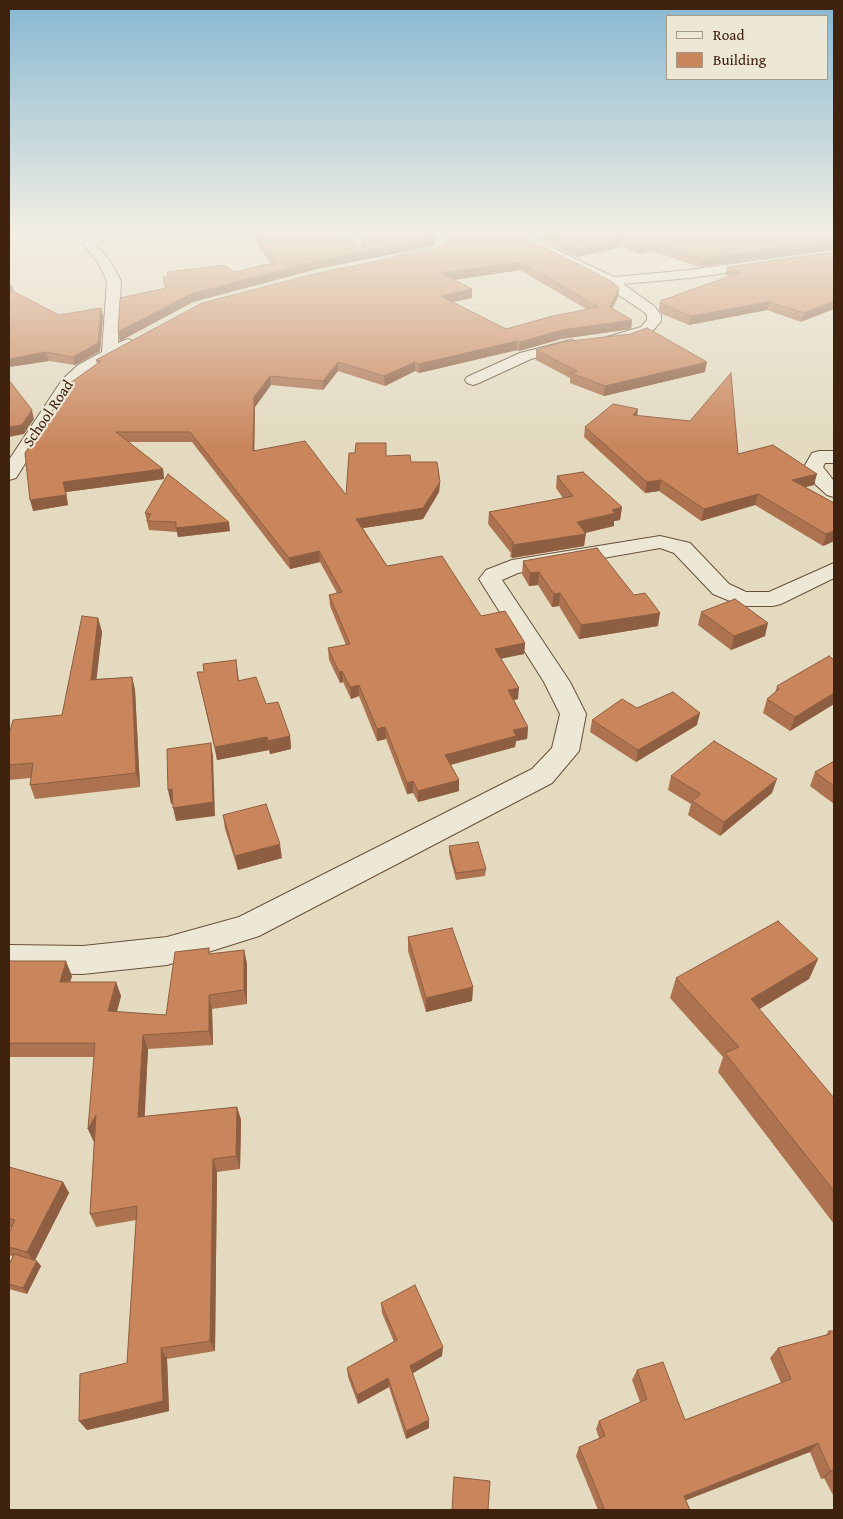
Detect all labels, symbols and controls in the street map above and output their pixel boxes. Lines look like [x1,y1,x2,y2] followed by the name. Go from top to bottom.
[666,15,828,80] legend
[713,24,744,45] text: Road
[713,49,766,70] text: Building
[20,377,78,451] street label: School Road

